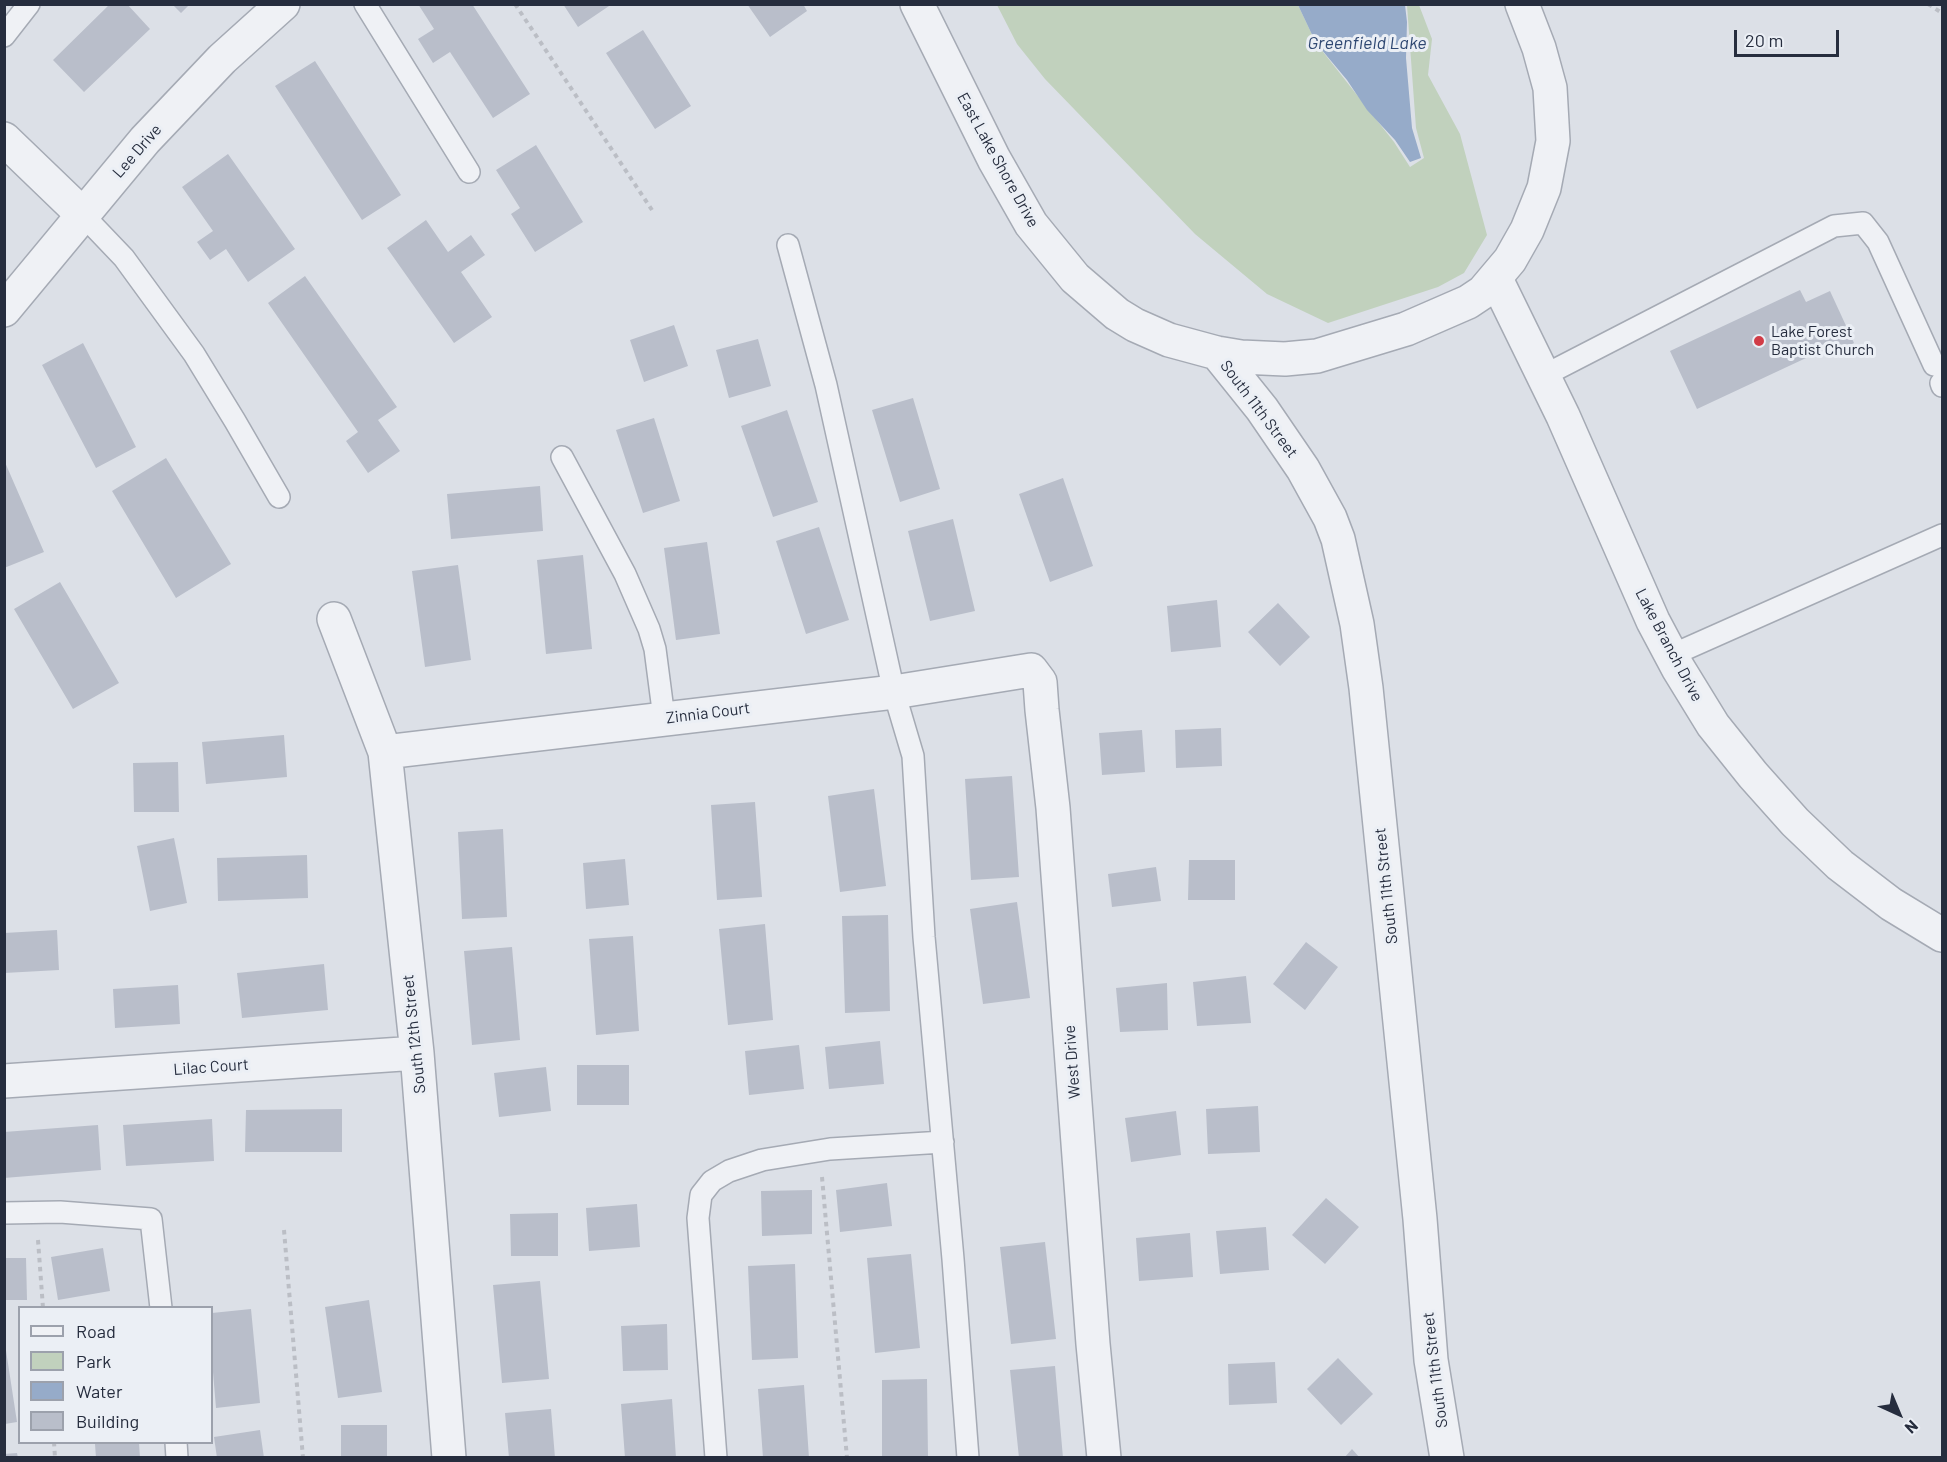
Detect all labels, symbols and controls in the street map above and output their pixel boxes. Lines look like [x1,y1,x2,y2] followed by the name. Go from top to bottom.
[1737,18,1842,56] scale bar
[1745,29,1783,51] text: 20 m
[1307,32,1427,54] water label: Greenfield Lake
[953,89,1043,231] street label: East Lake Shore Drive
[108,120,166,182] street label: Lee Drive
[1771,322,1874,360] place label: Lake Forest Baptist Church
[1752,334,1766,348] marker: Lake Forest Baptist Church
[1216,357,1302,461] street label: South 11th Street
[1631,585,1707,705] street label: Lake Branch Drive
[665,698,751,728] street label: Zinnia Court
[1370,827,1402,945] street label: South 11th Street
[398,973,430,1095] street label: South 12th Street
[1060,1024,1084,1100] street label: West Drive
[173,1055,249,1079] street label: Lilac Court
[18,1306,213,1444] legend
[1418,1311,1452,1429] street label: South 11th Street
[76,1320,116,1342] text: Road
[76,1350,111,1372] text: Park
[76,1380,123,1402] text: Water
[1869,1384,1929,1444] north arrow
[76,1410,139,1432] text: Building
[1901,1417,1922,1438] text: N

